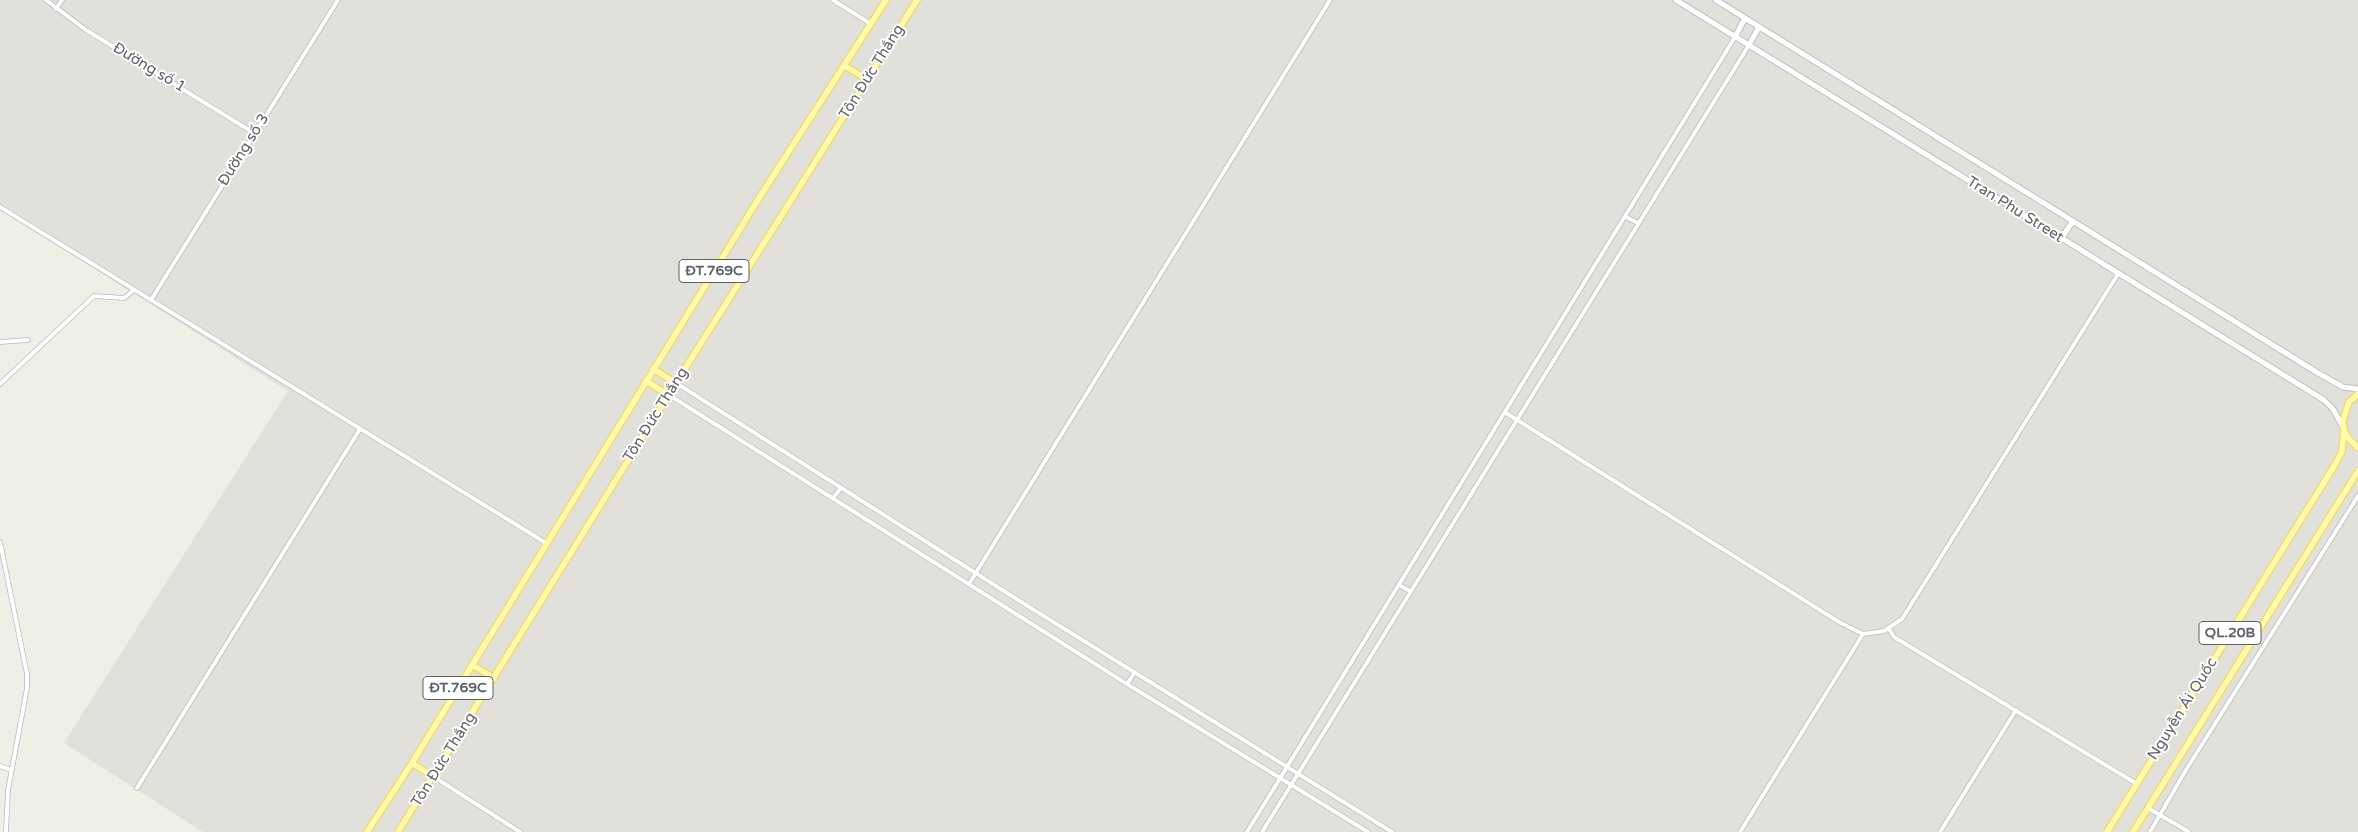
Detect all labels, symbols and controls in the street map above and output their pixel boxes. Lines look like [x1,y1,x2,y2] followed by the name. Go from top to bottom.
[836,21,908,123] street label: Tôn Đức Thắng
[109,39,189,97] street label: Đường số 1
[215,111,273,189] street label: Đường số 3
[1963,173,2067,247] street label: Tran Phu Street
[679,260,749,282] road number: ĐT.769C
[620,364,692,466] street label: Tôn Đức Thắng
[2199,622,2261,644] road number: QL.20B
[2144,655,2222,763] street label: Nguyễn Ái Quốc
[423,676,493,700] road number: ĐT.769C
[408,709,480,811] street label: Tôn Đức Thắng

